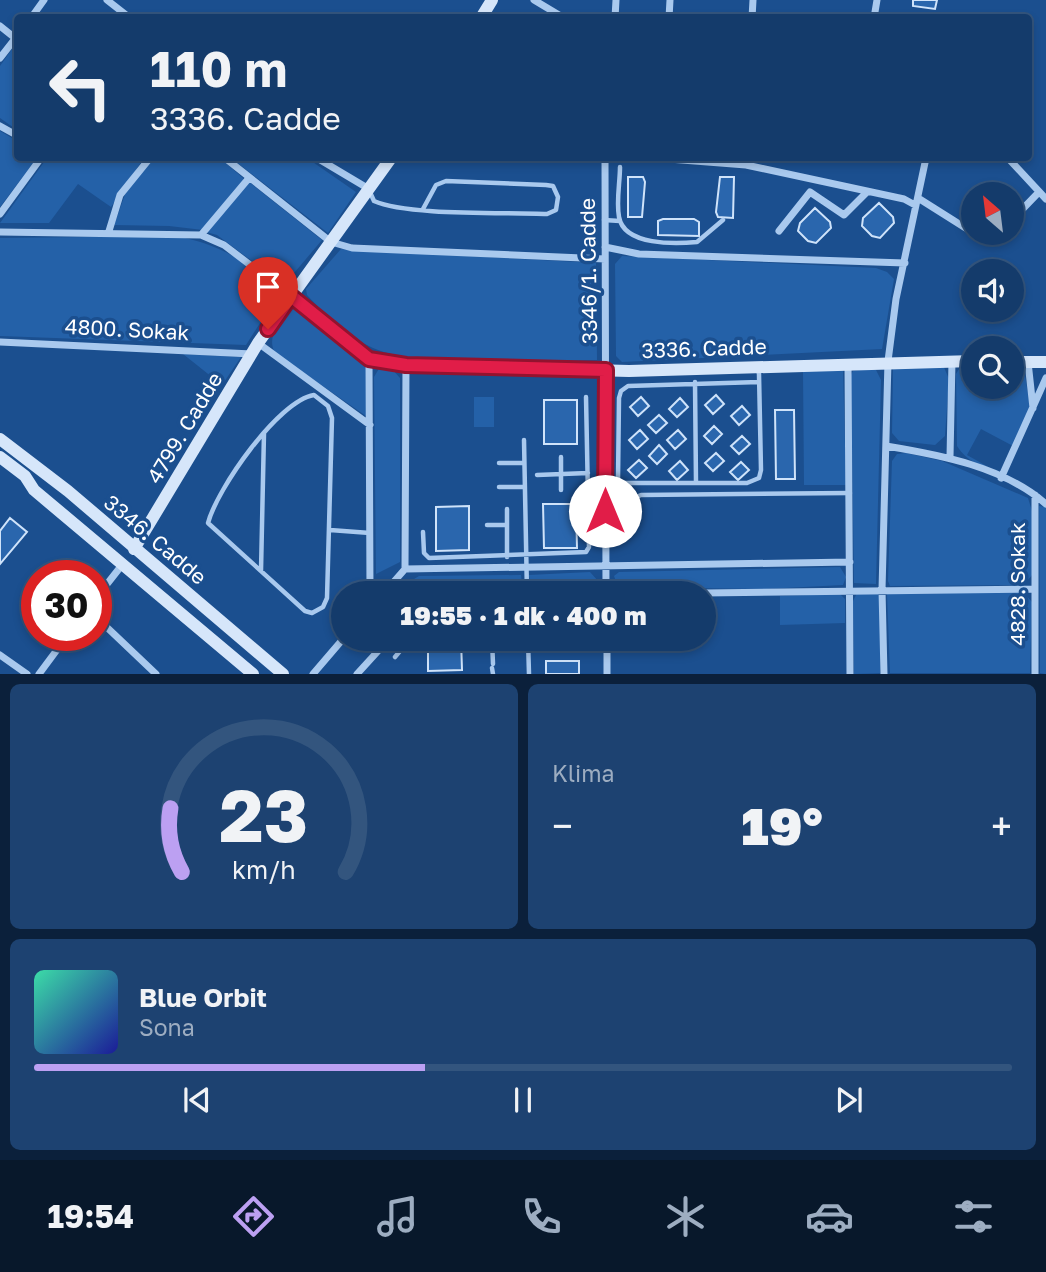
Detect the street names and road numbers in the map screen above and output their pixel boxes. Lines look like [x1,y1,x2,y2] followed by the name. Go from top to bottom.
[574,198,602,344] street label: 3346/1. Cadde
[64,313,190,345] street label: 4800. Sokak
[641,333,767,363] street label: 3336. Cadde
[141,367,227,488] street label: 4799. Cadde
[99,489,212,590] street label: 3346. Cadde
[1004,522,1030,646] street label: 4828. Sokak

